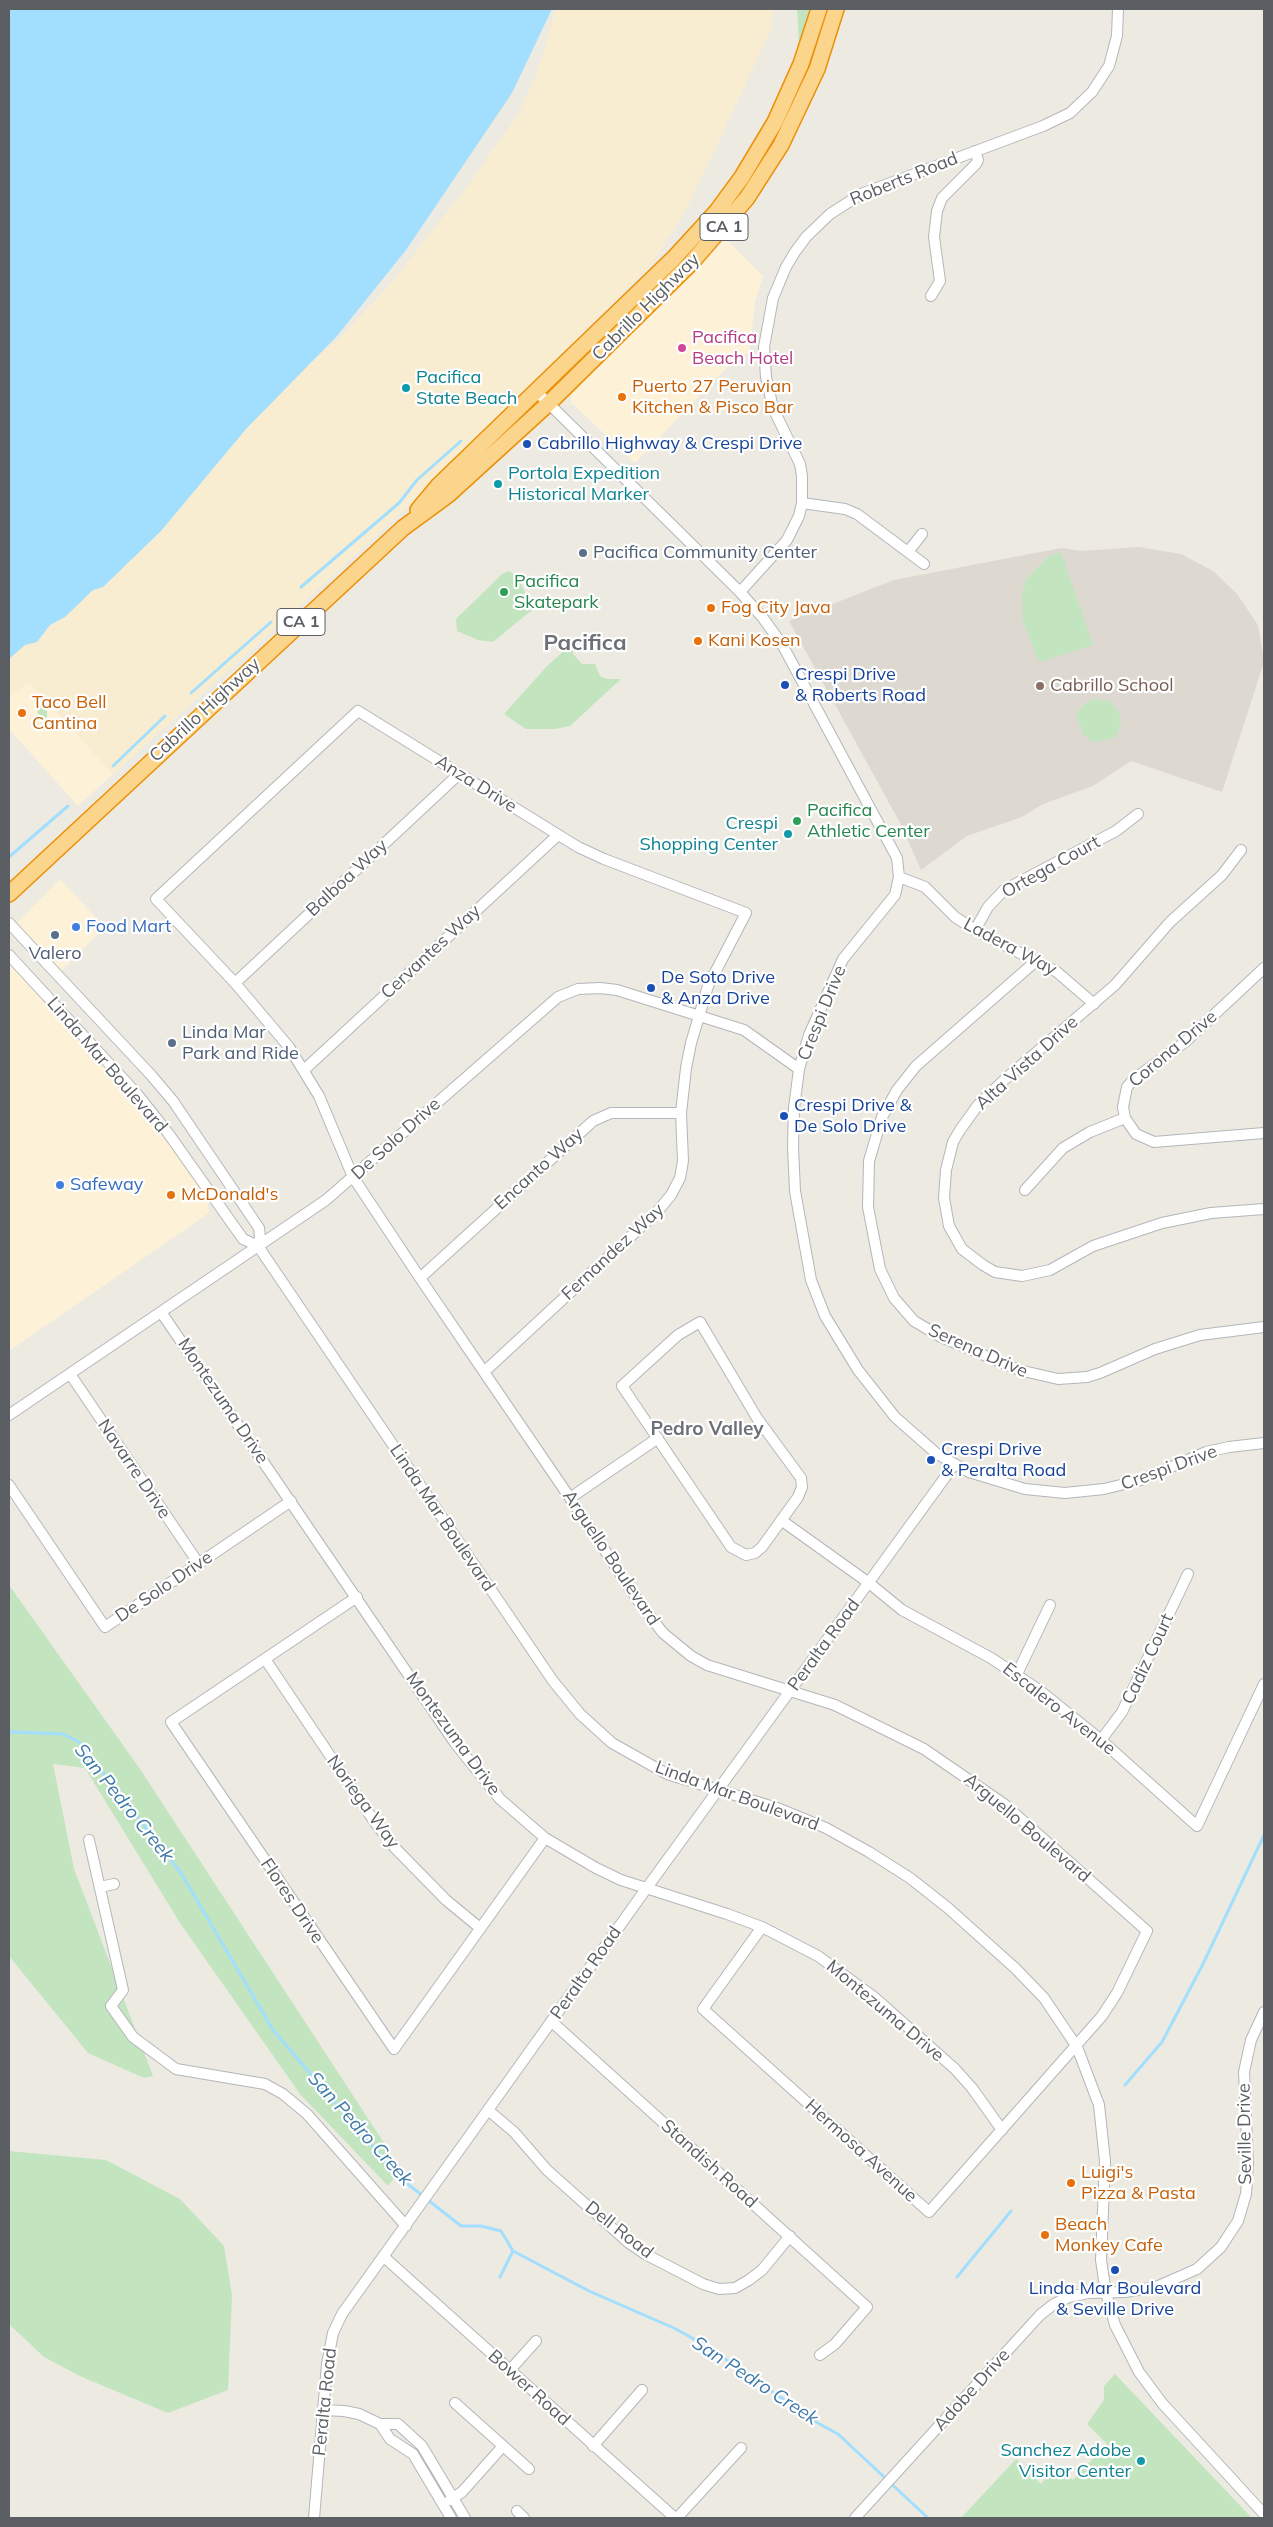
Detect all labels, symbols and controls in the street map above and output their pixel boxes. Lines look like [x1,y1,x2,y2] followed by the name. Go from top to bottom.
[847,148,961,210] street label: Roberts Road
[700,213,748,240] road number: CA 1
[588,249,704,365] street label: Cabrillo Highway
[692,327,793,369] place label: Pacifica Beach Hotel
[676,342,688,354] marker: Pacifica Beach Hotel
[416,367,517,409] place label: Pacifica State Beach
[632,376,793,418] place label: Puerto 27 Peruvian Kitchen & Pisco Bar
[400,382,412,394] marker: Pacifica State Beach
[616,391,628,403] marker: Puerto 27 Peruvian Kitchen & Pisco Bar
[537,433,802,455] place label: Cabrillo Highway & Crespi Drive
[521,438,533,450] marker: Cabrillo Highway & Crespi Drive
[508,463,660,506] place label: Portola Expedition Historical Marker
[492,478,504,490] marker: Portola Expedition Historical Marker
[593,542,817,564] place label: Pacifica Community Center
[577,547,589,559] marker: Pacifica Community Center
[514,571,599,614] place label: Pacifica Skatepark
[498,586,510,598] marker: Pacifica Skatepark
[721,597,831,619] place label: Fog City Java
[705,602,717,614] marker: Fog City Java
[277,608,325,636] road number: CA 1
[543,630,627,656] district label: Pacifica
[708,630,800,652] place label: Kani Kosen
[692,635,704,647] marker: Kani Kosen
[145,653,265,767] street label: Cabrillo Highway
[795,664,926,706] place label: Crespi Drive & Roberts Road
[1050,675,1173,697] place label: Cabrillo School
[779,679,791,691] marker: Crespi Drive & Roberts Road
[1034,680,1046,692] marker: Cabrillo School
[32,692,107,734] place label: Taco Bell Cantina
[16,707,28,719] marker: Taco Bell Cantina
[431,750,521,818] street label: Anza Drive
[807,800,930,842] place label: Pacifica Athletic Center
[639,813,778,856] place label: Crespi Shopping Center
[791,815,803,827] marker: Pacifica Athletic Center
[782,828,794,840] marker: Crespi Shopping Center
[998,831,1104,903] street label: Ortega Court
[302,835,392,921] street label: Balboa Way
[377,900,485,1004] street label: Cervantes Way
[960,913,1060,981] street label: Ladera Way
[86,916,171,938] place label: Food Mart
[70,921,82,933] marker: Food Mart
[49,929,61,941] marker: Valero
[28,943,82,965] place label: Valero
[793,962,851,1064] street label: Crespi Drive
[661,967,775,1010] place label: De Soto Drive & Anza Drive
[645,982,657,994] marker: De Soto Drive & Anza Drive
[42,993,172,1137] street label: Linda Mar Boulevard
[1125,1006,1221,1092] street label: Corona Drive
[971,1011,1083,1115] street label: Alta Vista Drive
[182,1022,299,1064] place label: Linda Mar Park and Ride
[166,1037,178,1049] marker: Linda Mar Park and Ride
[347,1093,445,1185] street label: De Solo Drive
[794,1095,911,1138] place label: Crespi Drive & De Solo Drive
[778,1110,790,1122] marker: Crespi Drive & De Solo Drive
[490,1124,588,1214] street label: Encanto Way
[70,1174,143,1196] place label: Safeway
[54,1179,66,1191] marker: Safeway
[181,1184,278,1206] place label: McDonald's
[165,1189,177,1201] marker: McDonald's
[557,1199,669,1305] street label: Fernandez Way
[925,1319,1031,1383] street label: Serena Drive
[173,1334,273,1468] street label: Montezuma Drive
[93,1415,175,1523] street label: Navarre Drive
[651,1418,763,1440] district label: Pedro Valley
[941,1439,1066,1482] place label: Crespi Drive & Peralta Road
[385,1440,499,1596] street label: Linda Mar Boulevard
[1118,1441,1220,1495] street label: Crespi Drive
[925,1454,937,1466] marker: Crespi Drive & Peralta Road
[558,1486,664,1630] street label: Arguello Boulevard
[111,1547,217,1627] street label: De Solo Drive
[783,1595,865,1695] street label: Peralta Road
[1118,1610,1178,1708] street label: Cadiz Court
[998,1658,1120,1760] street label: Escalero Avenue
[401,1668,505,1800] street label: Montezuma Drive
[69,1739,179,1867] water label: San Pedro Creek
[322,1751,404,1853] street label: Noriega Way
[652,1756,822,1836] street label: Linda Mar Boulevard
[959,1769,1095,1887] street label: Arguello Boulevard
[256,1854,328,1948] street label: Flores Drive
[546,1922,626,2024] street label: Peralta Road
[822,1956,948,2066] street label: Montezuma Drive
[303,2067,417,2191] water label: San Pedro Creek
[1233,2083,1257,2185] street label: Seville Drive
[801,2095,921,2207] street label: Hermosa Avenue
[656,2115,762,2213] street label: Standish Road
[1081,2162,1196,2204] place label: Luigi's Pizza & Pasta
[1065,2177,1077,2189] marker: Luigi's Pizza & Pasta
[581,2197,657,2263] street label: Dell Road
[1055,2214,1163,2256] place label: Beach Monkey Cafe
[1039,2229,1051,2241] marker: Beach Monkey Cafe
[1109,2264,1121,2276] marker: Linda Mar Boulevard & Seville Drive
[1029,2278,1201,2320] place label: Linda Mar Boulevard & Seville Drive
[688,2332,822,2430] water label: San Pedro Creek
[483,2345,575,2431] street label: Bower Road
[930,2345,1014,2435] street label: Adobe Drive
[309,2347,341,2457] street label: Peralta Road
[1000,2440,1131,2482] place label: Sanchez Adobe Visitor Center
[1135,2455,1147,2467] marker: Sanchez Adobe Visitor Center

